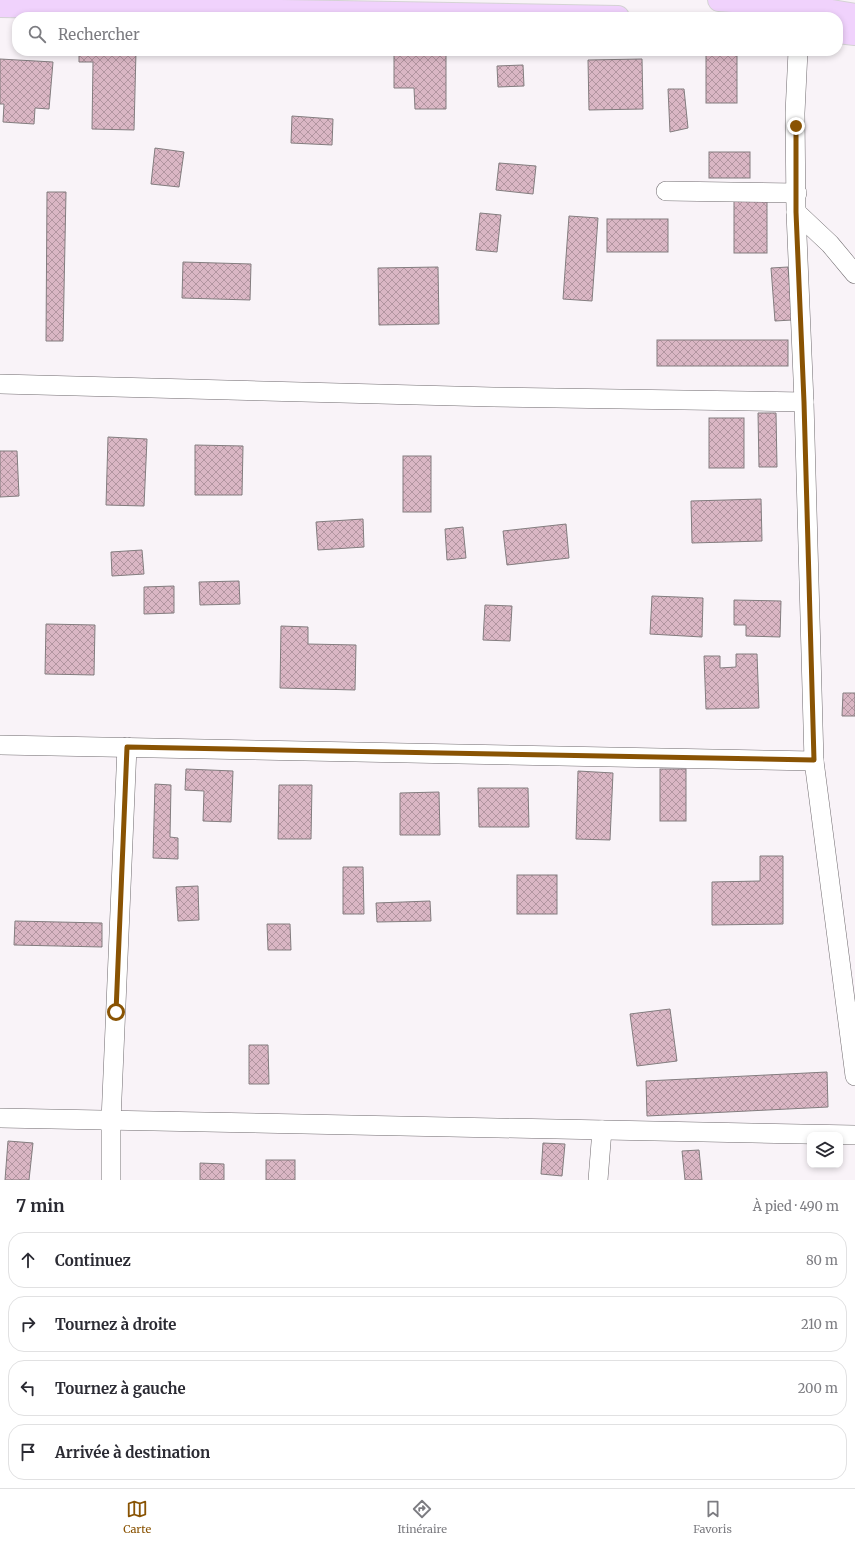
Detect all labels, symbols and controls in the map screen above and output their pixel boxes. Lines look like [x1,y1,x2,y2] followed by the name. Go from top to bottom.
[12,12,843,56] search box
[26,23,48,45] icon: search
[58,25,140,44] text: Rechercher
[787,117,805,135] route end
[107,1003,125,1021] route start
[807,1132,843,1168] map controls
[807,1132,843,1168] button: layers
[16,1195,65,1217] text: 7 min
[753,1198,839,1215] text: À pied · 490 m
[17,1249,39,1271] icon: ahead
[55,1251,131,1270] text: Continuez
[806,1252,838,1269] text: 80 m
[17,1313,39,1335] icon: right
[55,1315,176,1334] text: Tournez à droite
[801,1316,838,1333] text: 210 m
[17,1377,39,1399] icon: left
[55,1379,186,1398] text: Tournez à gauche
[798,1380,838,1397] text: 200 m
[17,1441,39,1463] icon: arrive
[55,1443,210,1462] text: Arrivée à destination
[123,1498,151,1536] tab: Carte
[398,1498,447,1536] tab: Itinéraire
[693,1498,732,1536] tab: Favoris

